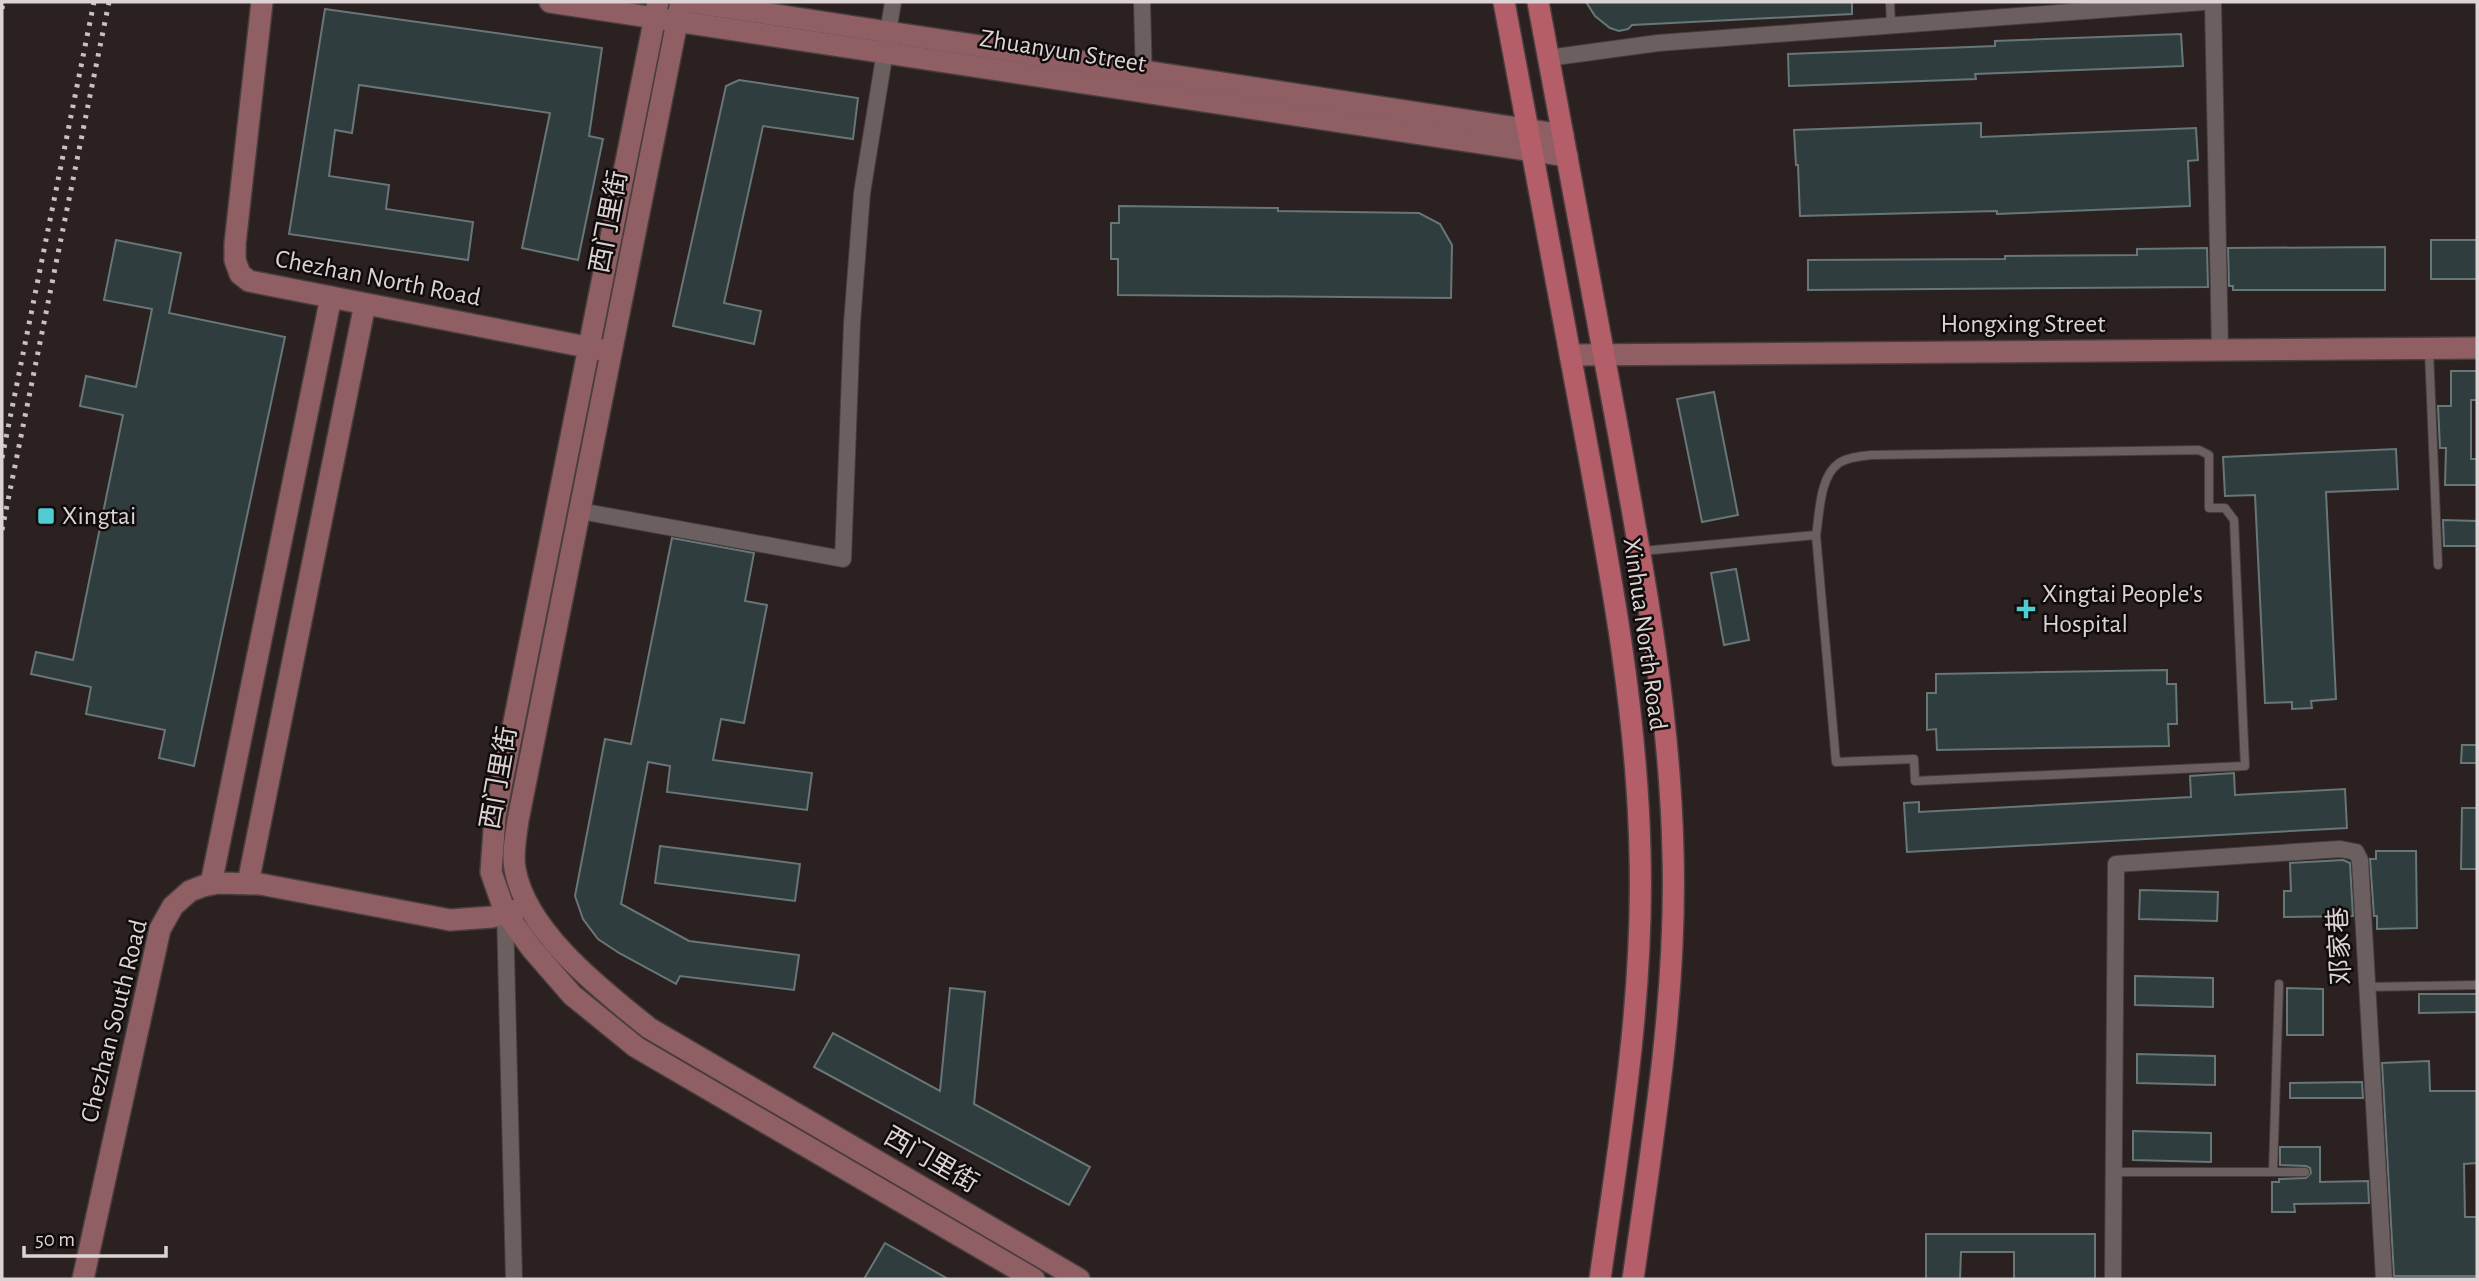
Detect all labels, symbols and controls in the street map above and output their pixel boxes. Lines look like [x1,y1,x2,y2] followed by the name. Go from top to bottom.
[978,25,1148,77] street label: Zhuanyun Street
[585,168,632,276] street label: 西门里街
[273,245,483,311] street label: Chezhan North Road
[1940,311,2106,337] street label: Hongxing Street
[62,503,136,529] place label: Xingtai
[36,506,56,526] marker: Xingtai
[1619,536,1671,732] street label: Xinhua North Road
[2042,581,2203,637] place label: Xingtai People's Hospital
[2016,599,2036,619] marker: Xingtai People's Hospital
[476,724,521,831] street label: 西门里街
[2323,906,2355,986] street label: 邓家巷
[76,917,152,1125] street label: Chezhan South Road
[879,1122,983,1197] street label: 西门里街
[24,1214,166,1258] scale bar
[35,1229,75,1250] text: 50 m

